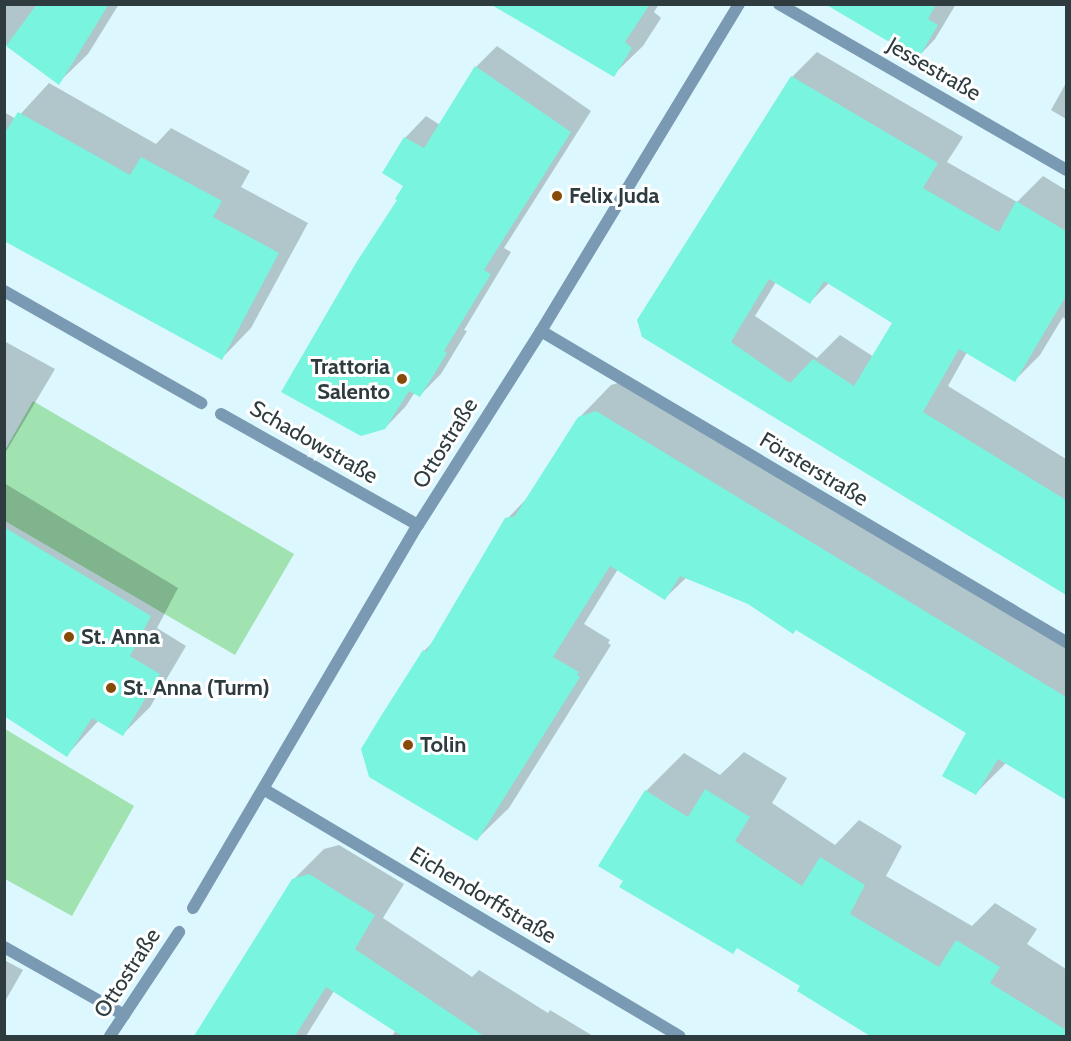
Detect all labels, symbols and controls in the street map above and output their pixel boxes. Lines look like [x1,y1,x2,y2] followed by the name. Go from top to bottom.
[882,32,986,106] street label: Jessestraße
[569,183,660,209] place label: Felix Juda
[550,189,564,203] marker: Felix Juda
[311,353,390,404] place label: Trattoria Salento
[395,372,409,386] marker: Trattoria Salento
[407,393,483,493] street label: Ottostraße
[245,395,383,489] street label: Schadowstraße
[755,426,873,512] street label: Försterstraße
[81,624,160,650] place label: St. Anna
[62,630,76,644] marker: St. Anna
[123,675,270,701] place label: St. Anna (Turm)
[104,681,118,695] marker: St. Anna (Turm)
[420,732,466,758] place label: Tolin
[401,738,415,752] marker: Tolin
[405,841,561,949] street label: Eichendorffstraße
[88,923,166,1023] street label: Ottostraße

